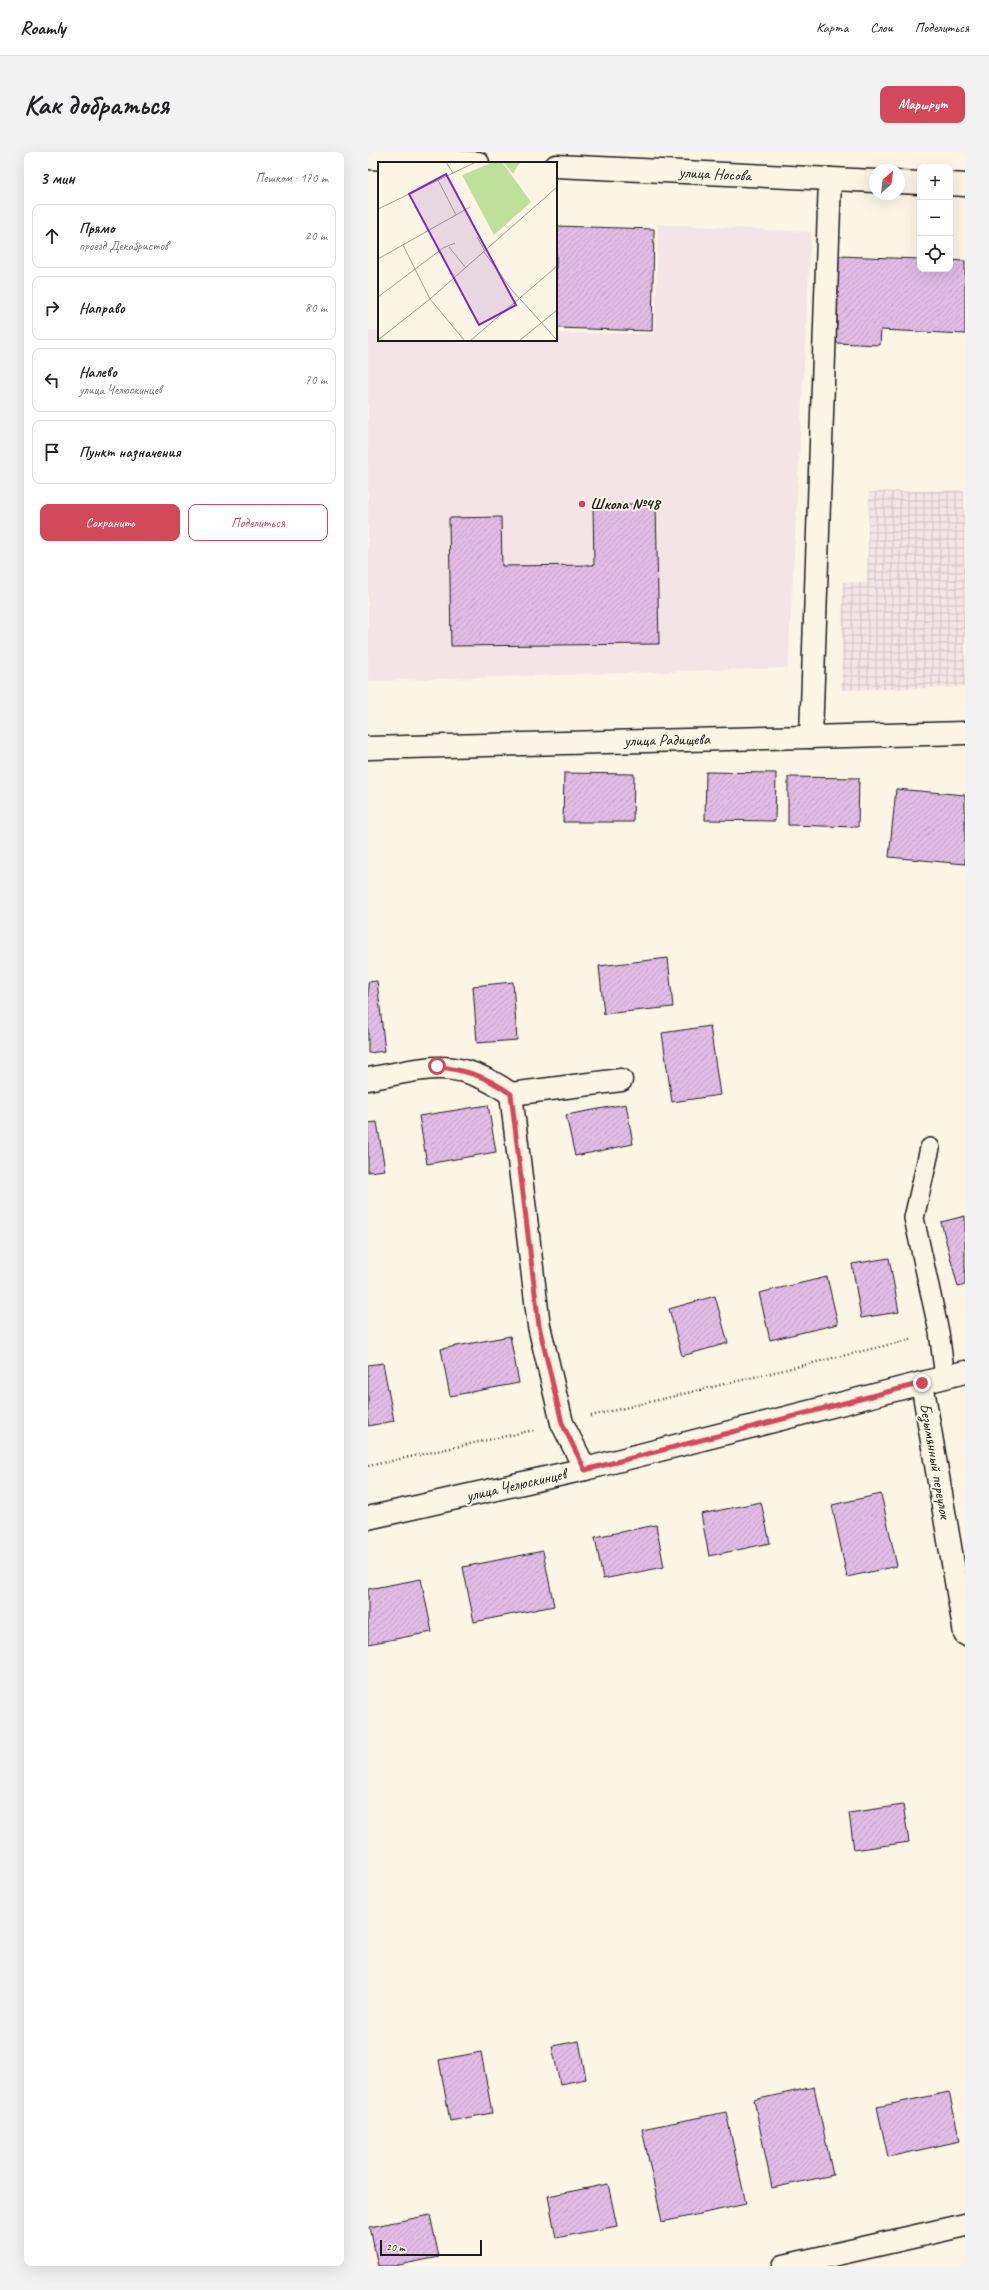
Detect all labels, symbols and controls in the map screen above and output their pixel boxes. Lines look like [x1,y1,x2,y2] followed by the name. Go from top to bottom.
[20,16,66,40] text: Roamly
[816,19,848,36] text: Карта
[870,19,893,36] text: Слои
[915,19,969,36] text: Поделиться
[880,86,965,123] button: Маршрут
[24,87,169,122] text: Как добраться
[378,162,557,341] inset map
[677,162,753,186] street label: улица Носова
[869,164,905,200] north arrow
[917,164,953,272] map controls
[917,164,953,200] button: +
[40,168,75,189] text: 3 мин
[255,170,328,186] text: Пешком · 170 m
[917,200,953,236] button: −
[79,219,115,238] text: Прямо
[41,225,63,247] icon: ahead
[305,228,327,244] text: 20 m
[917,236,953,272] button: locate
[79,238,168,254] text: проезд Декабристов
[41,297,63,319] icon: right
[79,299,125,318] text: Направо
[305,300,327,316] text: 80 m
[79,363,117,382] text: Налево
[41,369,63,391] icon: left
[305,372,327,388] text: 70 m
[79,382,162,398] text: улица Челюскинцев
[41,441,63,463] icon: arrive
[79,443,181,462] text: Пункт назначения
[590,494,661,514] place label: Школа №48
[577,499,587,509] marker: Школа №48
[40,504,180,541] button: Сохранить
[188,504,328,541] button: Поделиться
[623,729,711,751] street label: улица Радищева
[428,1057,446,1075] route start
[913,1374,931,1392] route end
[915,1402,955,1522] street label: Безымянный переулок
[463,1463,571,1506] street label: улица Челюскинцев
[380,2238,482,2257] scale bar
[386,2240,405,2254] text: 20 m

